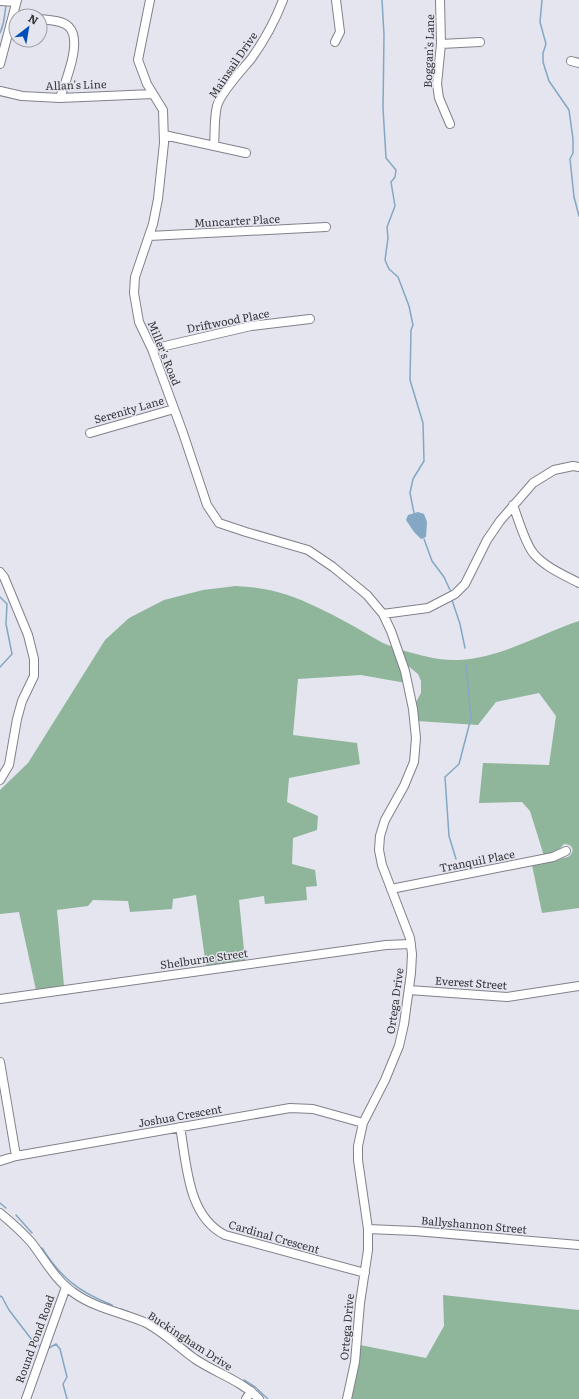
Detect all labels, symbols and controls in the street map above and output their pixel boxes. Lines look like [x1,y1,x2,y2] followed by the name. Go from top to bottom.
[8,8,48,48] north arrow
[26,9,42,28] text: N
[419,14,437,88] street label: Boggan's Lane
[204,28,260,101] street label: Mainsail Drive
[45,75,107,93] street label: Allan's Line
[194,210,281,230] street label: Muncarter Place
[185,304,271,336] street label: Driftwood Place
[145,318,185,388] street label: Miller's Road
[92,391,166,427] street label: Serenity Lane
[438,845,516,875] street label: Tranquil Place
[159,944,249,972] street label: Shelburne Street
[381,966,407,1035] street label: Ortega Drive
[435,972,508,993] street label: Everest Street
[137,1100,224,1130] street label: Joshua Crescent
[421,1211,528,1237] street label: Ballyshannon Street
[227,1215,322,1257] street label: Cardinal Crescent
[11,1292,58,1385] street label: Round Pond Road
[335,1293,357,1361] street label: Ortega Drive
[145,1307,236,1374] street label: Buckingham Drive

